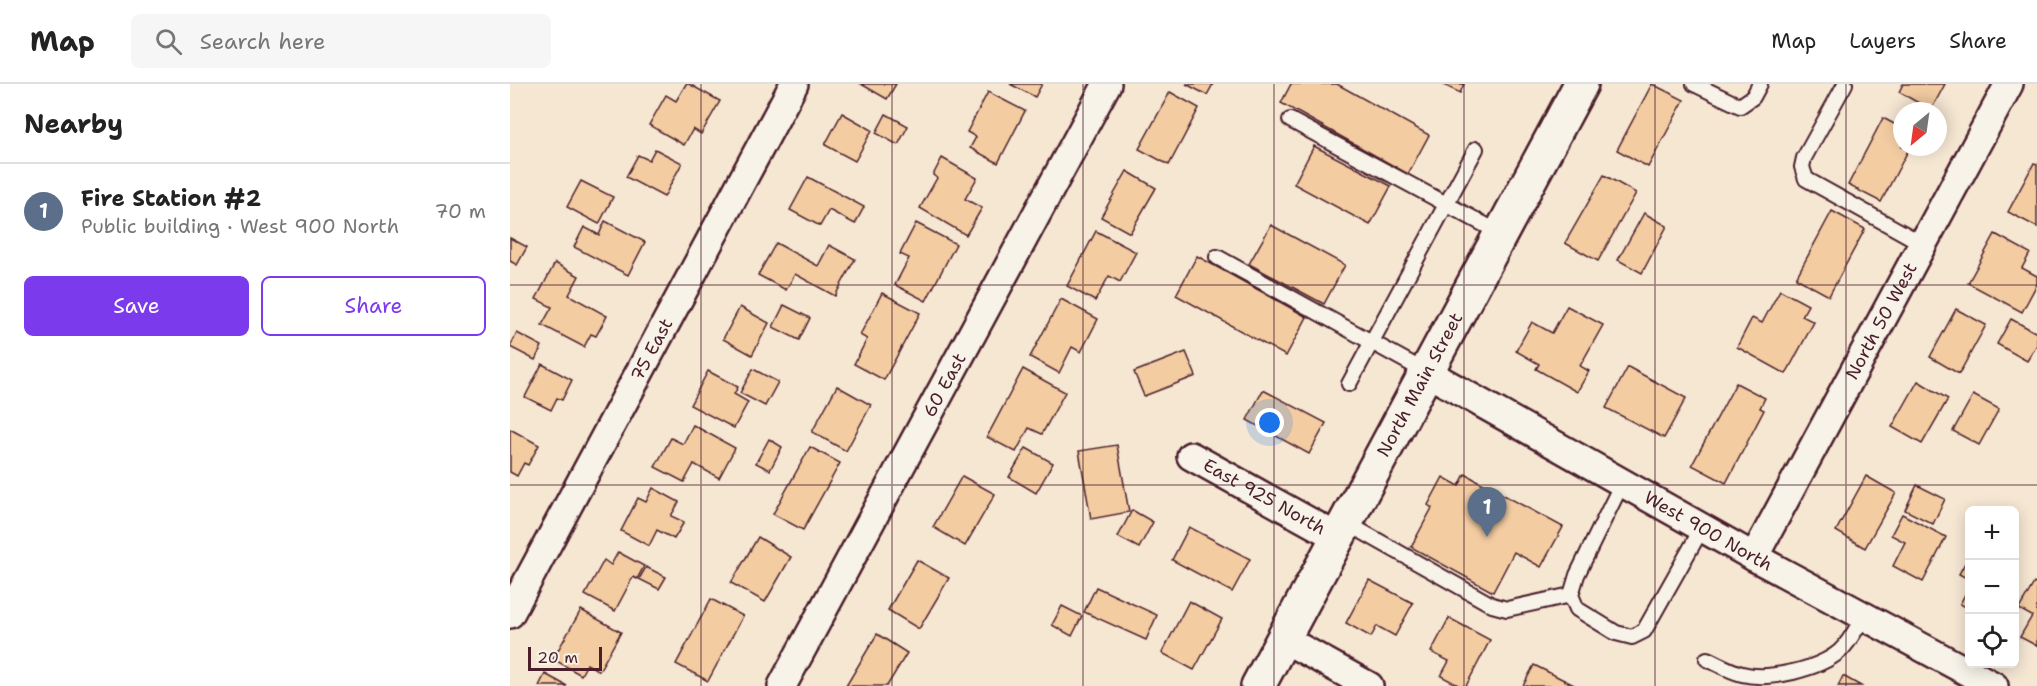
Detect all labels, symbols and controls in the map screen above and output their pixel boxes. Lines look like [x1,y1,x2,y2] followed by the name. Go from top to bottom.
[131,14,551,68] search box
[30,22,95,60] text: Map
[152,25,185,58] icon: search
[200,27,325,56] text: Search here
[1771,27,1816,55] text: Map
[1849,27,1916,55] text: Layers
[1949,27,2007,55] text: Share
[1893,102,1947,156] north arrow
[24,106,123,141] text: Nearby
[81,184,261,213] text: Fire Station #2
[39,198,48,224] text: 1
[434,198,486,224] text: 70 m
[81,213,399,239] text: Public building · West 900 North
[1840,258,1923,384] street label: North 50 West
[24,276,249,336] button: Save
[261,276,486,336] button: Share
[1371,308,1468,461] street label: North Main Street
[625,314,678,385] street label: 75 East
[917,349,972,421] street label: 60 East
[1255,408,1284,437] your location
[1199,453,1330,540] street label: East 925 North
[1640,485,1777,577] street label: West 900 North
[1468,488,1506,537] pin: 1
[1965,506,2019,668] map controls
[1965,506,2019,560] button: +
[1965,560,2019,614] button: −
[1965,614,2019,668] button: locate
[528,644,602,672] scale bar
[537,647,578,668] text: 20 m

